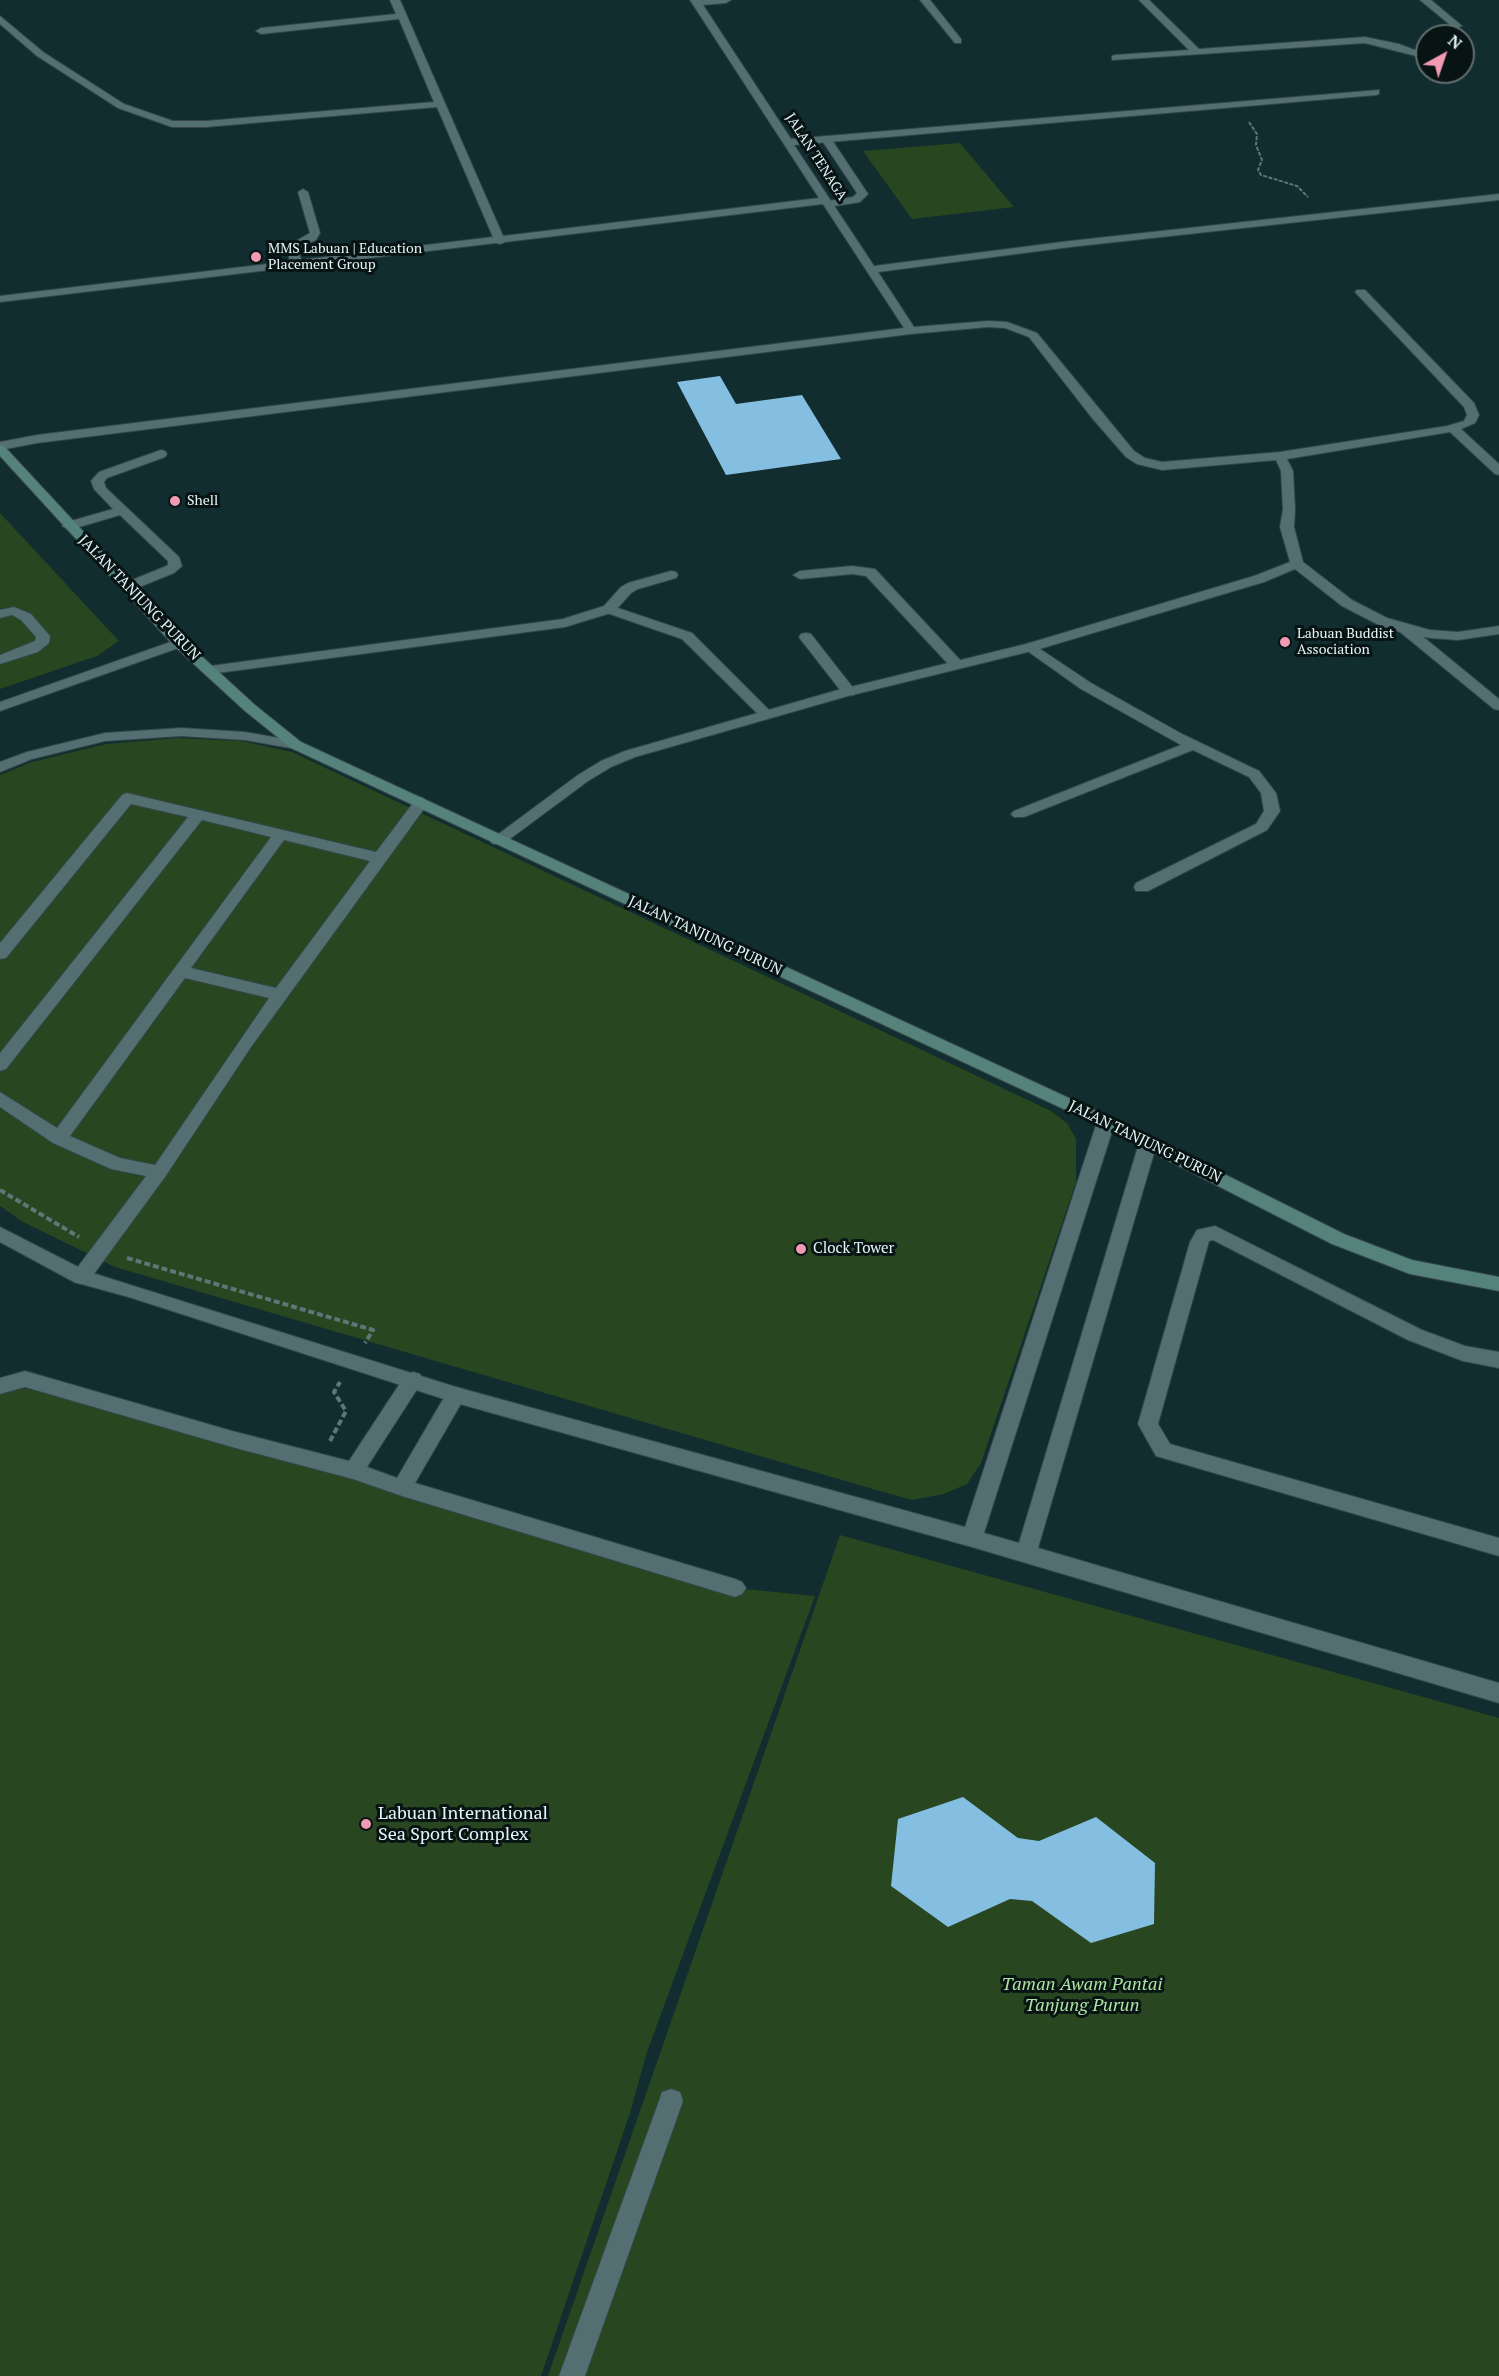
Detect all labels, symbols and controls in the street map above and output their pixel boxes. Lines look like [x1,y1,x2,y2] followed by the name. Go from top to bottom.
[1415,24,1475,84] north arrow
[1444,29,1467,54] text: N
[782,110,850,204] street label: JALAN TENAGA
[268,241,422,274] place label: MMS Labuan | Education Placement Group
[249,250,263,264] marker: MMS Labuan | Education Placement Group
[187,493,218,509] place label: Shell
[168,494,182,508] marker: Shell
[74,531,204,665] street label: JALAN TANJUNG PURUN
[1297,626,1394,658] place label: Labuan Buddist Association
[1278,635,1292,649] marker: Labuan Buddist Association
[625,892,785,980] street label: JALAN TANJUNG PURUN
[1066,1097,1224,1187] street label: JALAN TANJUNG PURUN
[813,1240,894,1258] place label: Clock Tower
[794,1242,808,1256] marker: Clock Tower
[378,1803,548,1846] place label: Labuan International Sea Sport Complex
[359,1817,373,1831] marker: Labuan International Sea Sport Complex
[1002,1974,1162,2016] park label: Taman Awam Pantai Tanjung Purun

